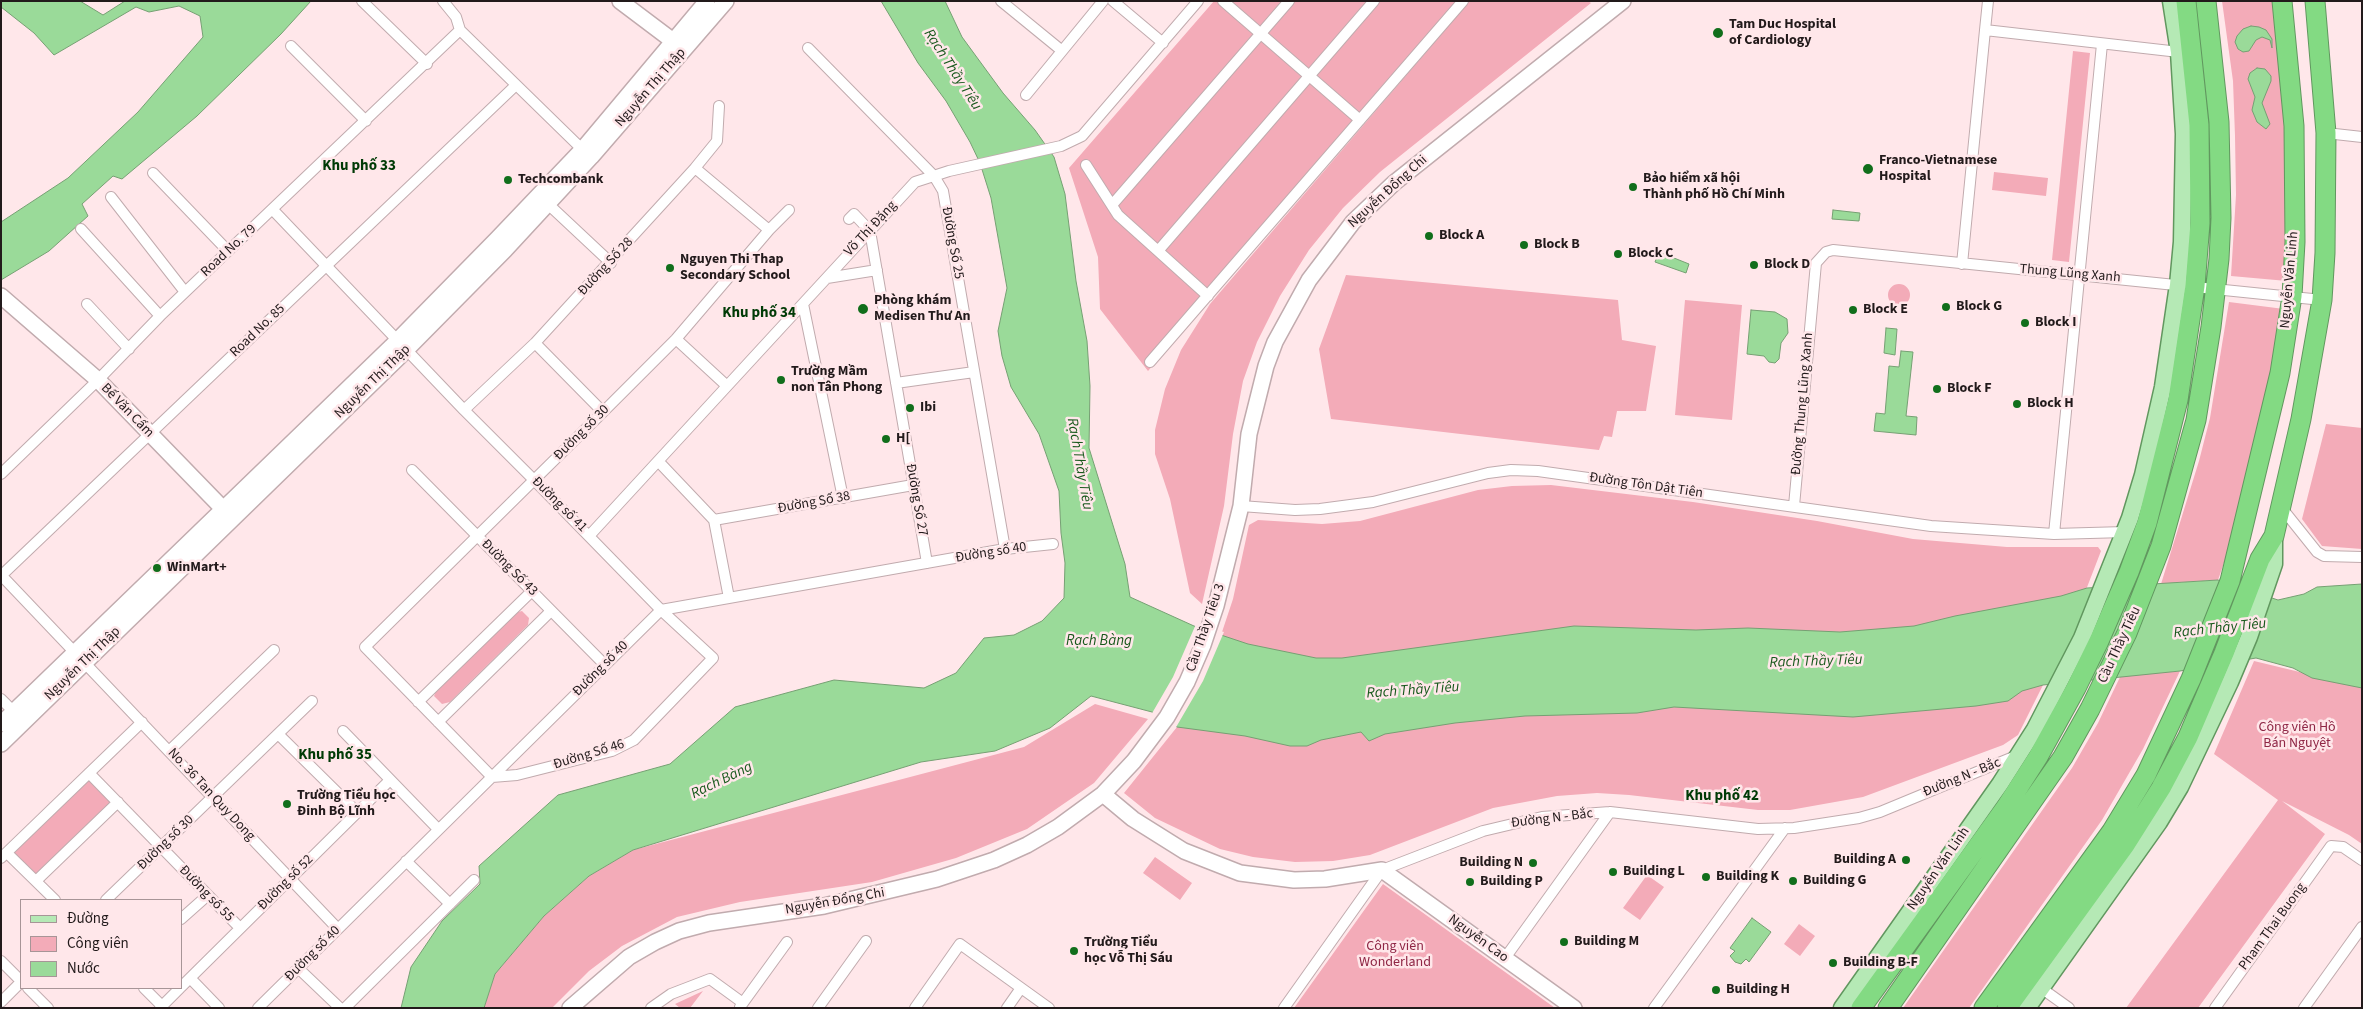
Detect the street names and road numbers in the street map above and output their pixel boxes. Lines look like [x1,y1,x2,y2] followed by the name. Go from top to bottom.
[612,45,690,131] street label: Nguyễn Thị Thập
[1345,152,1431,232] street label: Nguyễn Đổng Chi
[841,198,901,260] street label: Võ Thị Đặng
[937,205,967,281] street label: Đường Số 25
[198,221,260,281] street label: Road No. 79
[2277,231,2303,329] street label: Nguyễn Văn Linh
[575,234,637,300] street label: Đường Số 28
[2019,261,2121,287] street label: Thung Lũng Xanh
[227,301,289,361] street label: Road No. 85
[1788,332,1818,476] street label: Đường Thung Lũng Xanh
[332,342,414,422] street label: Nguyễn Thị Thập
[97,380,157,442] street label: Bế Văn Cấm
[551,402,613,464] street label: Đường số 30
[901,462,931,538] street label: Đường Số 27
[1588,470,1704,502] street label: Đường Tôn Dật Tiên
[528,474,590,536] street label: Đường số 41
[776,488,852,518] street label: Đường Số 38
[477,536,541,600] street label: Đường Số 43
[954,539,1028,567] street label: Đường số 40
[1183,582,1229,674] street label: Cầu Thầy Tiêu 3
[2095,604,2145,686] street label: Cầu Thầy Tiêu
[42,624,124,704] street label: Nguyễn Thị Thập
[570,638,632,700] street label: Đường số 40
[551,736,627,774] street label: Đường Số 46
[164,745,258,845] street label: No. 36 Tan Quy Dong
[1921,755,2003,801] street label: Đường N - Bắc
[1510,806,1594,832] street label: Đường N - Bắc
[134,812,198,874] street label: Đường số 30
[1904,824,1974,914] street label: Nguyễn Văn Linh
[255,852,317,914] street label: Đường số 52
[175,862,237,926] street label: Đường số 55
[2236,880,2310,974] street label: Pham Thai Buong
[784,885,886,919] street label: Nguyễn Đổng Chi
[1445,912,1511,966] street label: Nguyễn Cao
[282,923,344,985] street label: Đường số 40

